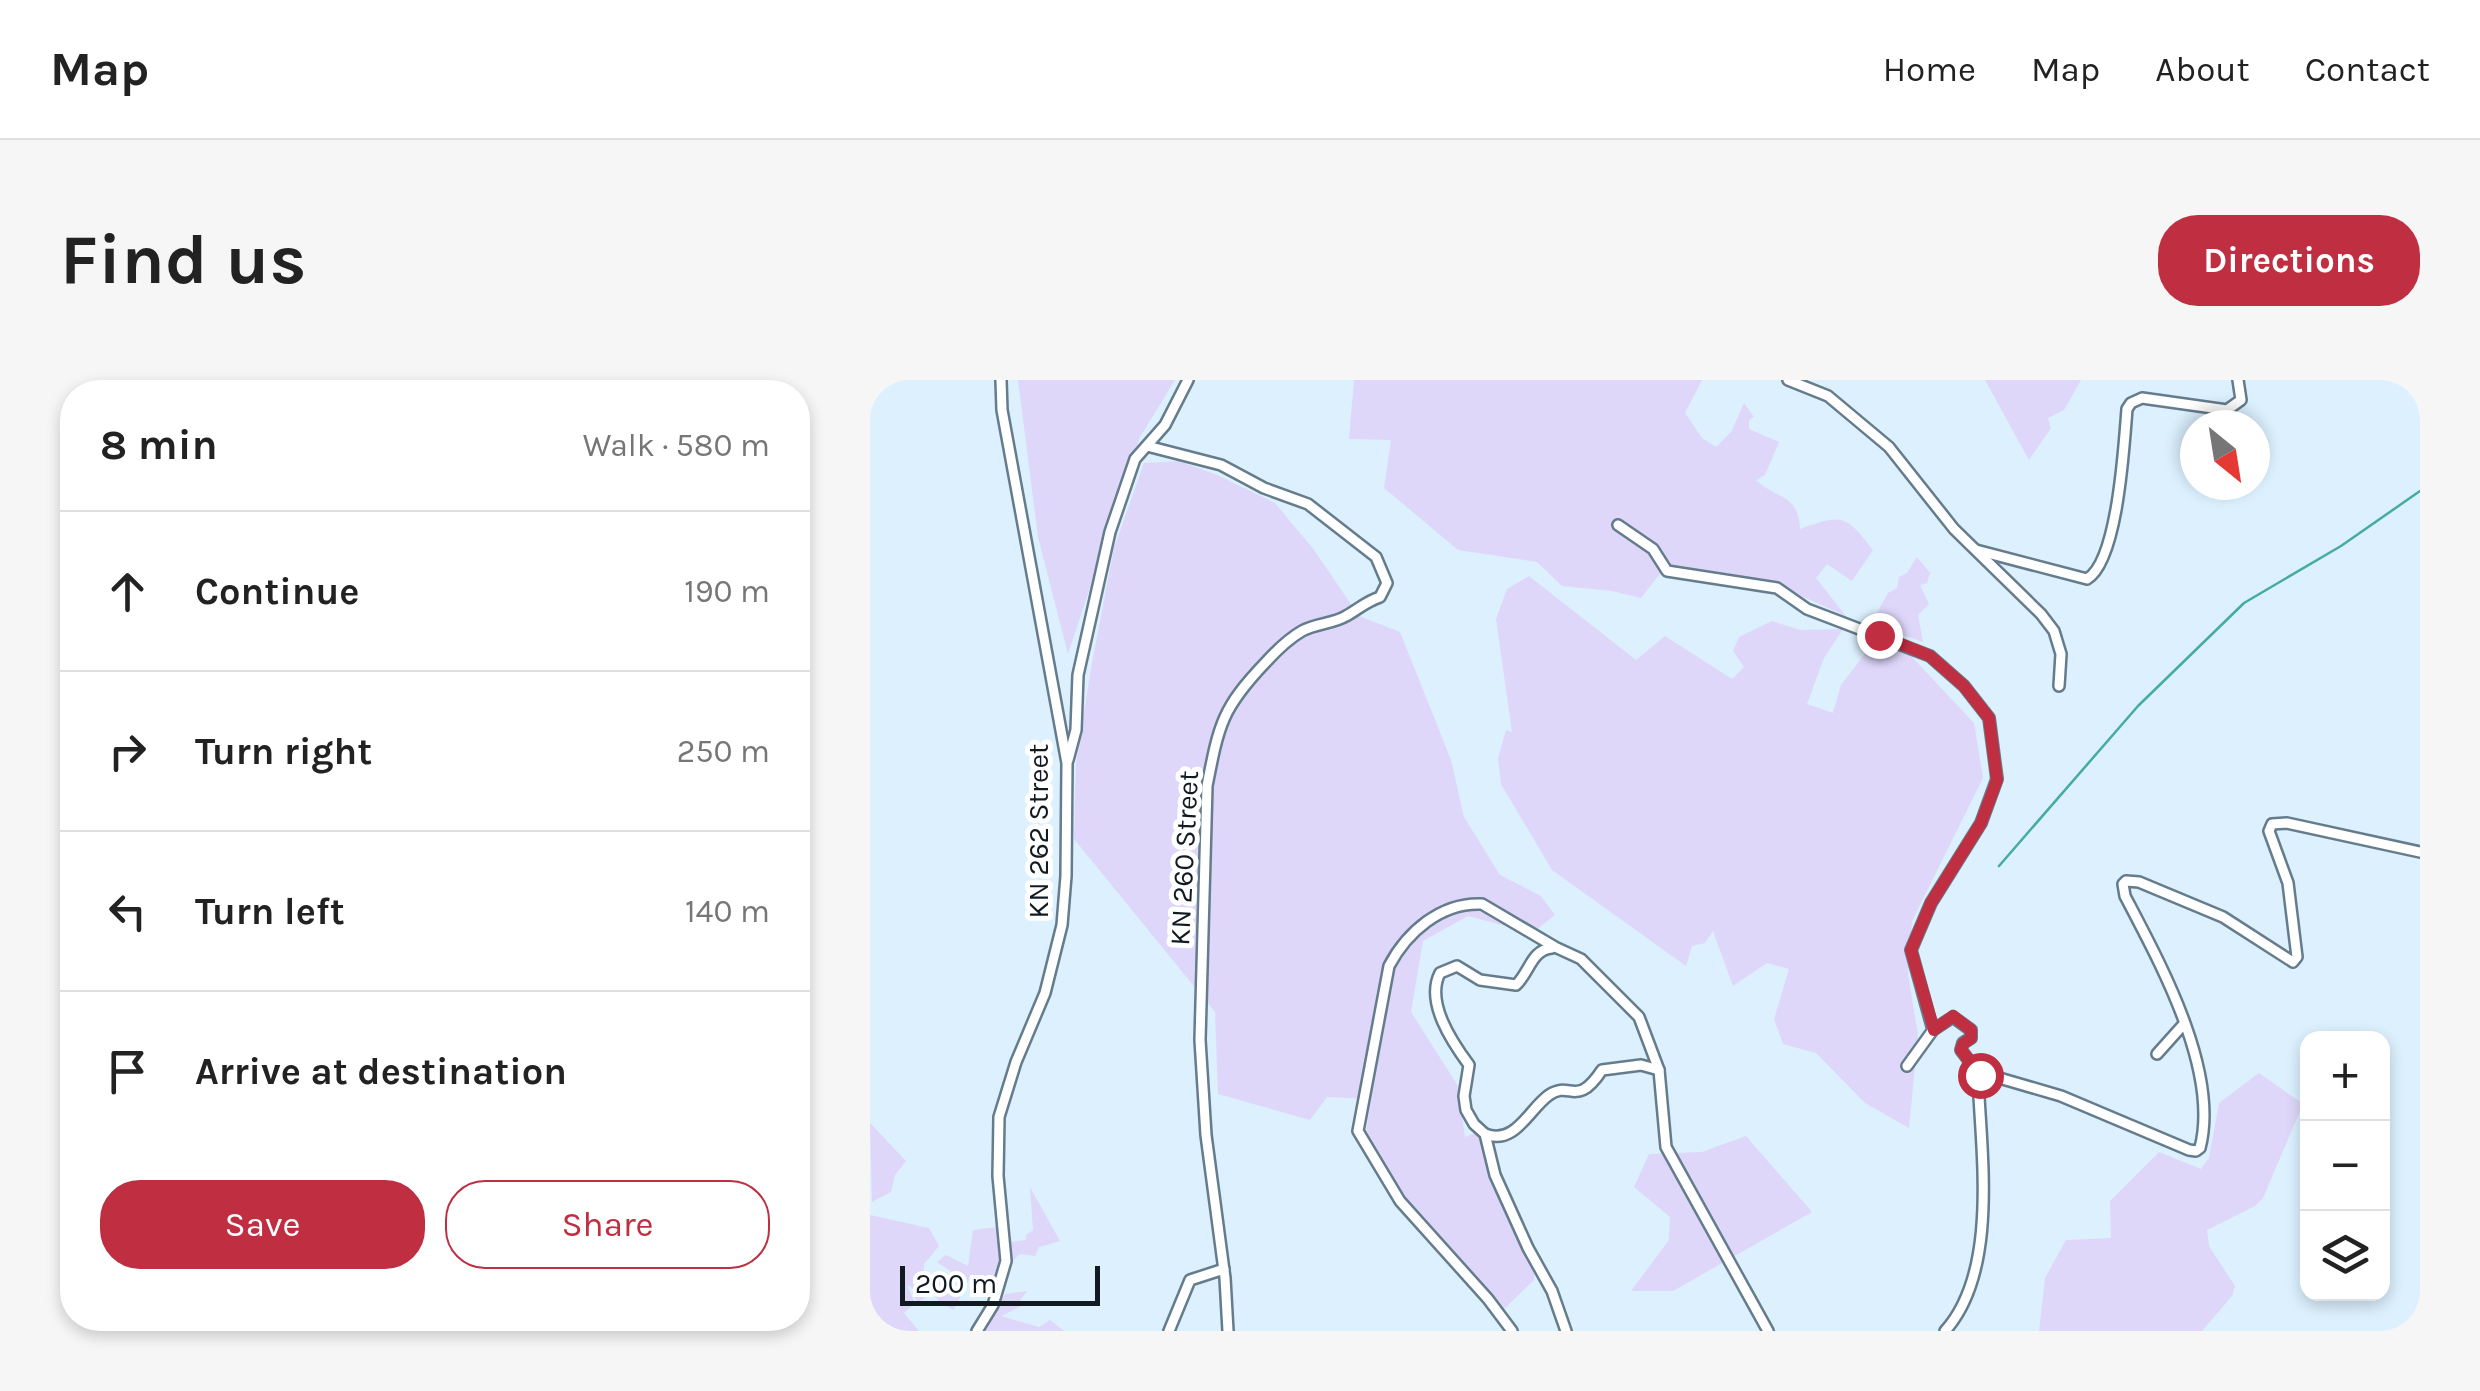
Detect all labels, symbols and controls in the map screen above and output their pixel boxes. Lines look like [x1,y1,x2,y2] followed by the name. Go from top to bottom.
[50,41,149,97] text: Map
[1883,49,1976,90] text: Home
[2031,49,2100,90] text: Map
[2155,49,2250,90] text: About
[2305,49,2430,90] text: Contact
[2158,215,2420,306] button: Directions
[60,219,306,301] text: Find us
[2180,410,2270,500] north arrow
[100,420,218,470] text: 8 min
[583,427,770,464] text: Walk · 580 m
[100,564,155,619] icon: ahead
[195,569,359,614] text: Continue
[684,573,770,610] text: 190 m
[1857,613,1903,659] route end
[100,724,155,779] icon: right
[195,729,372,774] text: Turn right
[677,733,770,770] text: 250 m
[1022,744,1055,918] street label: KN 262 Street
[1163,770,1205,946] street label: KN 260 Street
[100,884,155,939] icon: left
[195,889,345,934] text: Turn left
[685,893,770,930] text: 140 m
[2300,1031,2390,1301] map controls
[2300,1031,2390,1121] button: +
[100,1044,155,1099] icon: arrive
[195,1049,567,1094] text: Arrive at destination
[1958,1053,2004,1099] route start
[2300,1121,2390,1211] button: −
[100,1180,425,1269] button: Save
[445,1180,770,1269] button: Share
[2300,1211,2390,1301] button: layers
[900,1261,1100,1306] scale bar
[915,1267,997,1300] text: 200 m

